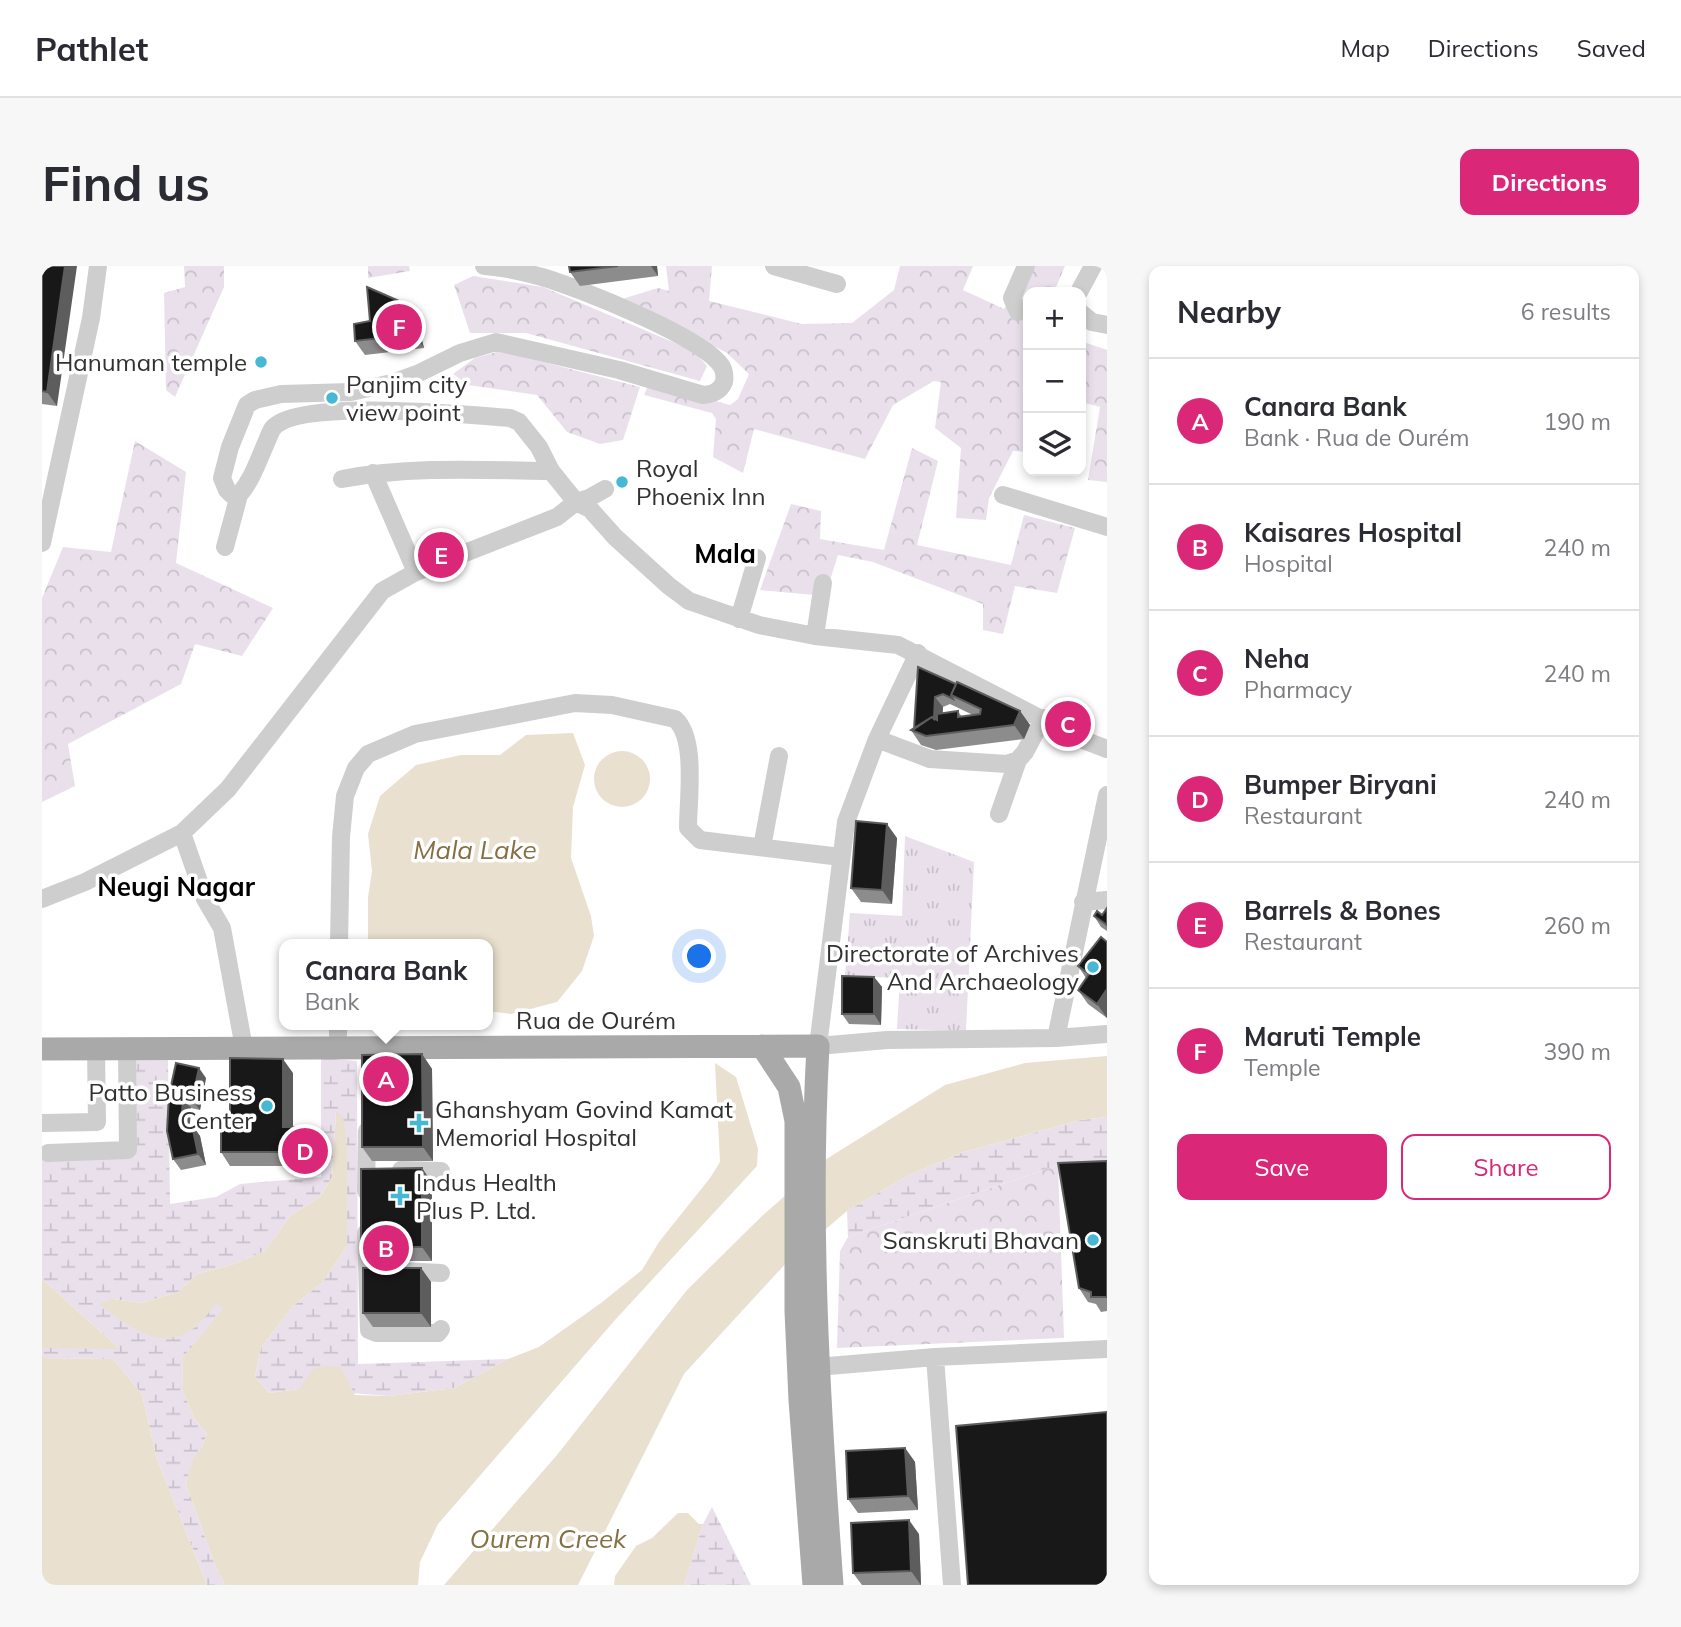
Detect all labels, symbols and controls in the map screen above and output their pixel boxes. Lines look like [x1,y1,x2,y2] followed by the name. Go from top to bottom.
[35,28,148,69] text: Pathlet
[1340,33,1390,63] text: Map
[1428,33,1539,63] text: Directions
[1577,33,1646,63] text: Saved
[1460,149,1639,215] button: Directions
[42,152,210,213] text: Find us
[1023,287,1086,476] map controls
[1023,287,1086,350] button: +
[1177,293,1281,331] text: Nearby
[1521,297,1611,326] text: 6 results
[376,301,422,353] pin: F
[55,347,247,377] place label: Hanuman temple
[1023,350,1086,413] button: −
[253,354,269,370] marker: Hanuman temple
[346,369,467,427] place label: Panjim city view point
[324,390,340,406] marker: Panjim city view point
[1244,390,1407,423] text: Canara Bank
[1191,407,1209,436] text: A
[1543,407,1611,436] text: 190 m
[1023,413,1086,476] button: layers
[1244,423,1469,452] text: Bank · Rua de Ourém
[636,453,766,511] place label: Royal Phoenix Inn
[614,474,630,490] marker: Royal Phoenix Inn
[1244,516,1462,549] text: Kaisares Hospital
[418,529,464,581] pin: E
[1192,533,1208,562] text: B
[1543,533,1611,562] text: 240 m
[694,537,756,570] district label: Mala
[1244,549,1333,578] text: Hospital
[1244,642,1310,675] text: Neha
[1192,659,1208,688] text: C
[1543,659,1611,688] text: 240 m
[1244,675,1352,704] text: Pharmacy
[1045,698,1091,750] pin: C
[1244,768,1437,801] text: Bumper Biryani
[1191,785,1209,814] text: D
[1543,785,1611,814] text: 240 m
[1244,801,1362,830] text: Restaurant
[413,833,537,866] water label: Mala Lake
[97,870,256,903] district label: Neugi Nagar
[1244,894,1441,927] text: Barrels & Bones
[1193,911,1207,940] text: E
[1543,911,1611,940] text: 260 m
[1244,927,1362,956] text: Restaurant
[826,938,1079,996] place label: Directorate of Archives And Archaeology
[279,939,493,1030] popup
[682,939,716,973] your location
[305,954,467,987] text: Canara Bank
[1085,959,1101,975] marker: Directorate of Archives And Archaeology
[305,987,359,1016] text: Bank
[516,1005,676,1035] street label: Rua de Ourém
[1244,1020,1421,1053] text: Maruti Temple
[1193,1037,1207,1066] text: F
[1543,1037,1611,1066] text: 390 m
[363,1053,409,1105] pin: A
[1244,1053,1321,1082] text: Temple
[89,1077,253,1135] place label: Patto Business Center
[435,1094,733,1152] place label: Ghanshyam Govind Kamat Memorial Hospital
[259,1098,275,1114] marker: Patto Business Center
[409,1113,429,1133] marker: Ghanshyam Govind Kamat Memorial Hospital
[282,1125,328,1177] pin: D
[1177,1134,1387,1200] button: Save
[1401,1134,1611,1200] button: Share
[416,1167,557,1225] place label: Indus Health Plus P. Ltd.
[390,1186,410,1206] marker: Indus Health Plus P. Ltd.
[363,1222,409,1274] pin: B
[883,1225,1079,1255] place label: Sanskruti Bhavan
[1085,1232,1101,1248] marker: Sanskruti Bhavan
[470,1522,627,1555] water label: Ourem Creek

